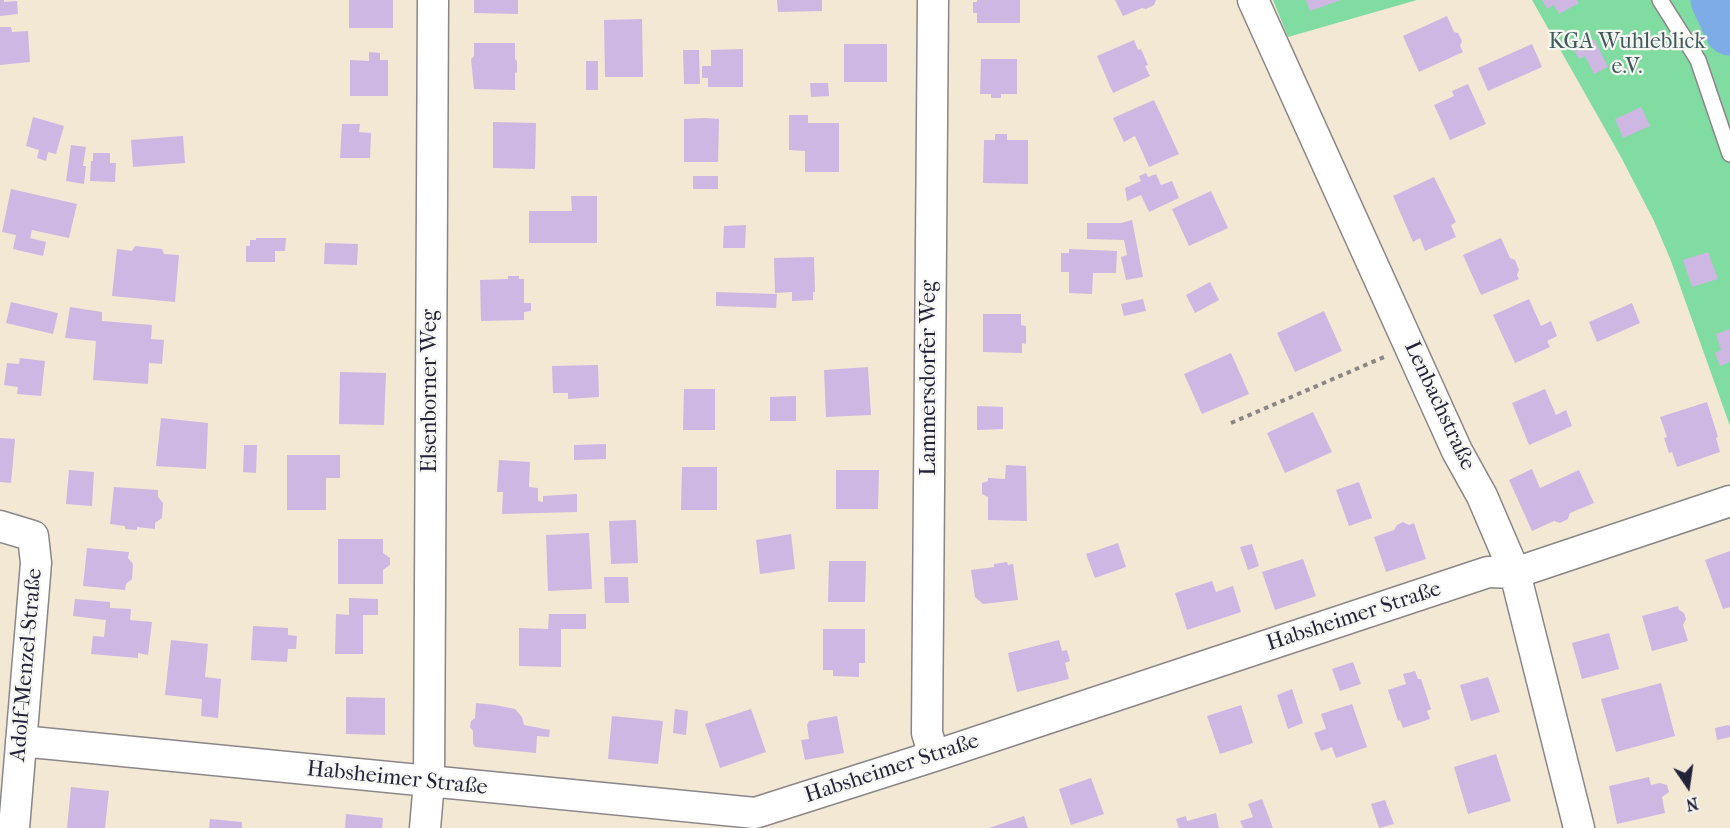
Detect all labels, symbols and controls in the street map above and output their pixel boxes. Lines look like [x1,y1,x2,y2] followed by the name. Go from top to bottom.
[1548,30,1706,82] park label: KGA Wuhleblick e.V.
[917,280,943,476] street label: Lammersdorfer Weg
[418,309,444,473] street label: Elsenborner Weg
[1398,337,1480,475] street label: Lenbachstraße
[5,567,49,763] street label: Adolf-Menzel-Straße
[1264,576,1444,658] street label: Habsheimer Straße
[802,728,982,810] street label: Habsheimer Straße
[305,756,489,802] street label: Habsheimer Straße
[1658,756,1718,816] north arrow
[1684,793,1700,815] text: N

